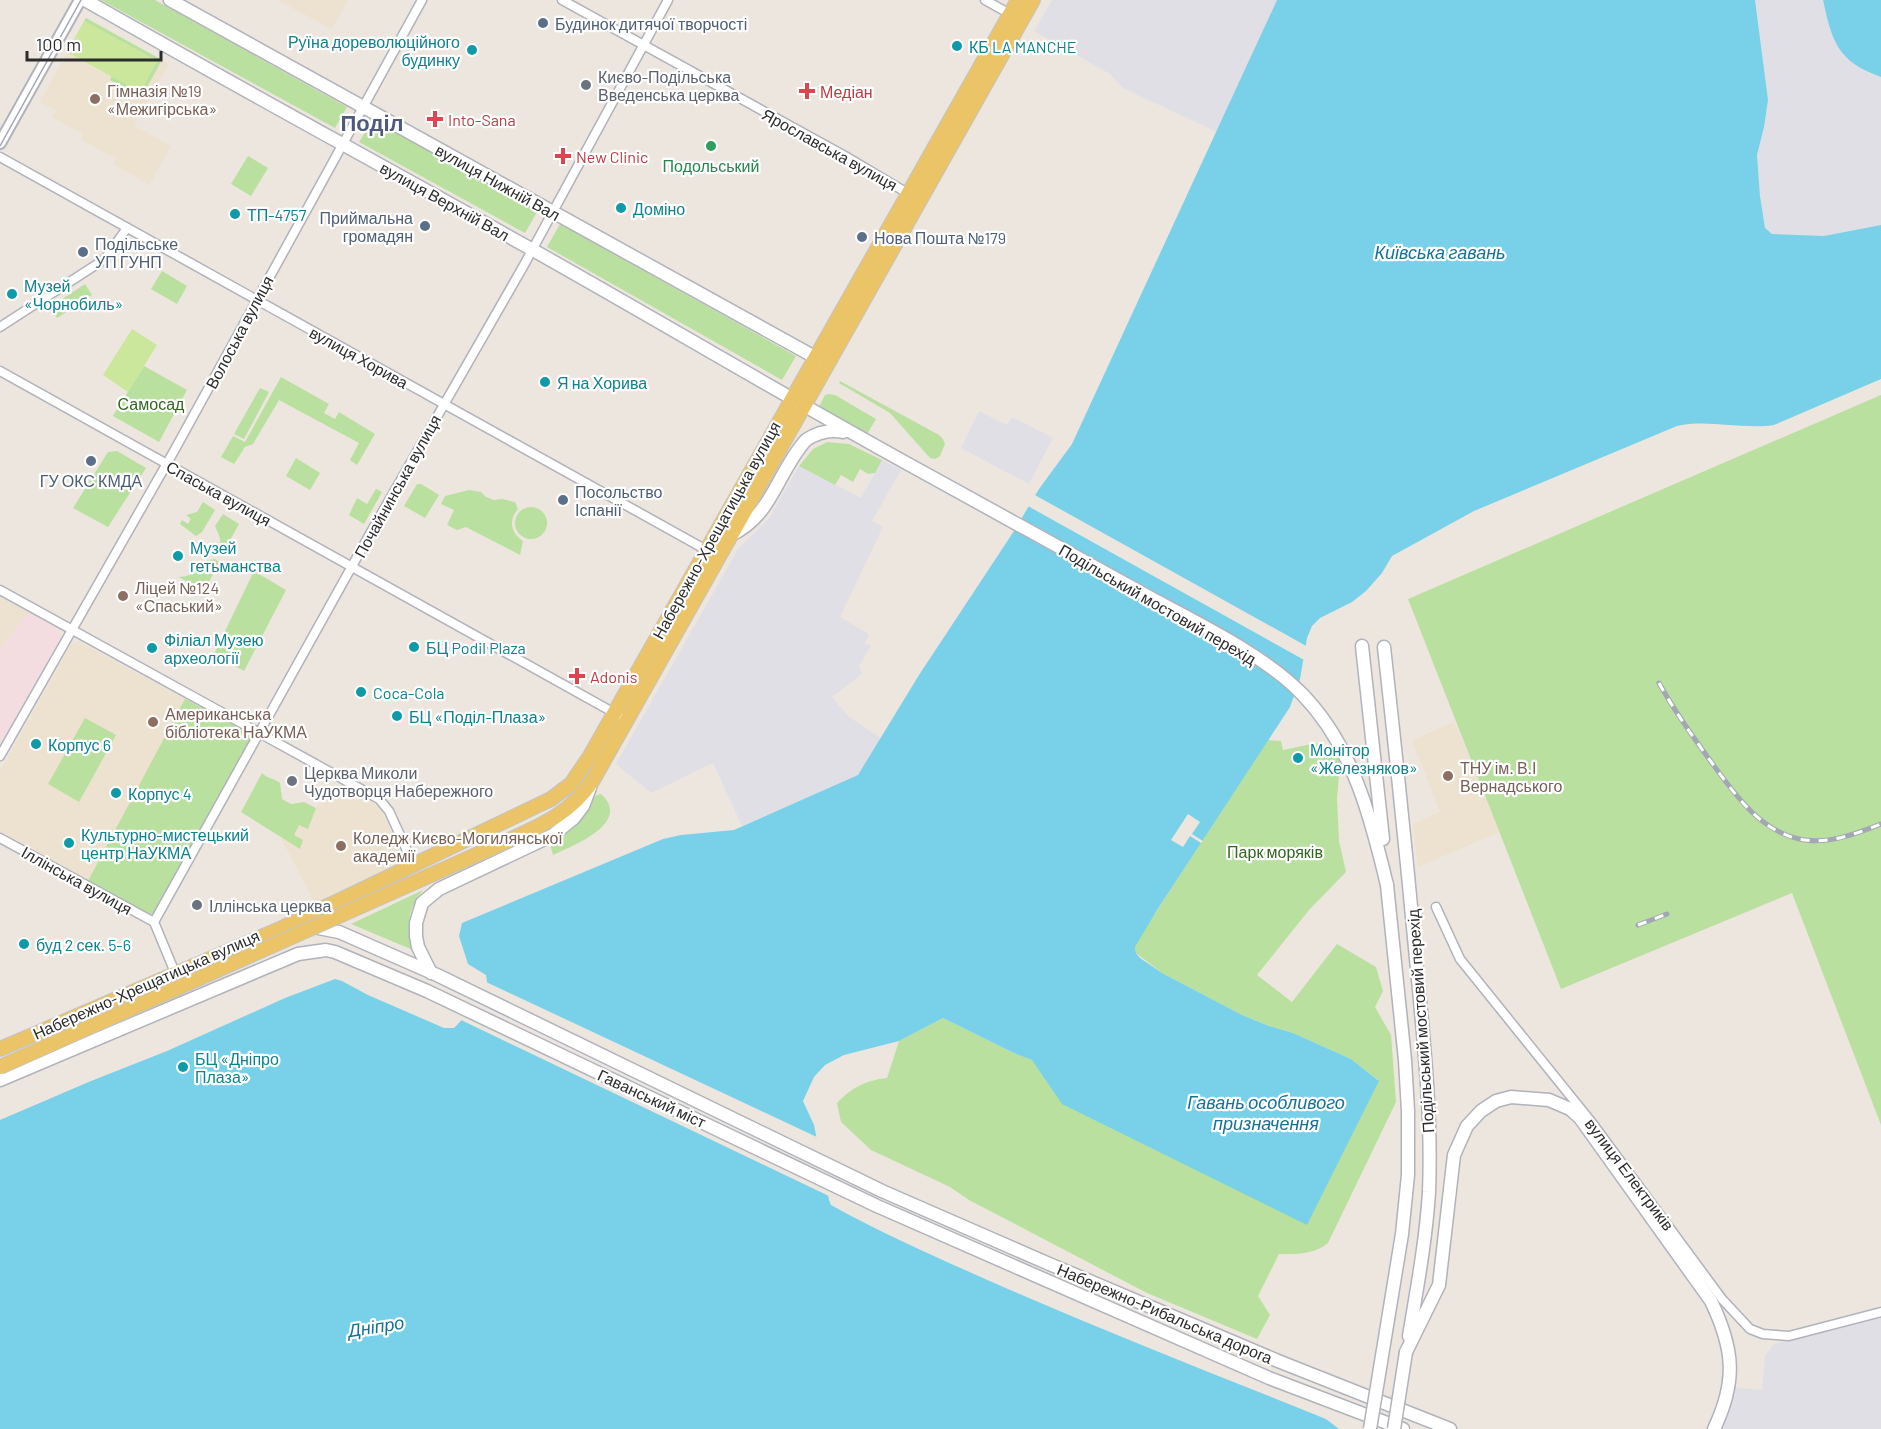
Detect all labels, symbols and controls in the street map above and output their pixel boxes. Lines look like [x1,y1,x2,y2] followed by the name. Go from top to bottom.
[555,14,747,33] place label: Будинок дитячої творчості
[536,16,550,30] marker: Будинок дитячої творчості
[27,24,160,62] scale bar
[288,32,460,69] place label: Руїна дореволюційного будинку
[36,33,81,55] text: 100 m
[969,37,1077,56] place label: КБ LA MANCHE
[950,39,964,53] marker: КБ LA MANCHE
[465,43,479,57] marker: Руїна дореволюційного будинку
[598,67,739,104] place label: Києво-Подільська Введенська церква
[579,78,593,92] marker: Києво-Подільська Введенська церква
[107,81,217,118] place label: Гімназія №19 «Межигірська»
[798,82,816,100] marker: Медіан
[820,82,873,101] place label: Медіан
[88,92,102,106] marker: Гімназія №19 «Межигірська»
[759,104,901,194] street label: Ярославська вулиця
[340,109,404,136] district label: Поділ
[426,110,444,128] marker: Into-Sana
[448,110,516,129] place label: Into-Sana
[704,139,718,153] marker: Подольський
[432,140,564,224] street label: вулиця Нижній Вал
[554,147,572,165] marker: New Clinic
[576,147,648,166] place label: New Clinic
[663,156,759,175] place label: Подольський
[377,158,513,244] street label: вулиця Верхній Вал
[633,199,685,218] place label: Доміно
[614,201,628,215] marker: Доміно
[247,205,307,224] place label: ТП-4757
[228,207,242,221] marker: ТП-4757
[319,208,413,245] place label: Приймальна громадян
[418,219,432,233] marker: Приймальна громадян
[874,228,1006,247] place label: Нова Пошта №179
[855,230,869,244] marker: Нова Пошта №179
[95,234,178,271] place label: Подільське УП ГУНП
[1374,241,1506,263] water label: Київська гавань
[76,245,90,259] marker: Подільське УП ГУНП
[201,272,277,392] street label: Волоська вулиця
[24,276,123,313] place label: Музей «Чорнобиль»
[5,287,19,301] marker: Музей «Чорнобиль»
[306,322,412,392] street label: вулиця Хорива
[557,373,647,392] place label: Я на Хорива
[538,375,552,389] marker: Я на Хорива
[118,394,185,413] park label: Самосад
[350,411,444,561] street label: Почайнинська вулиця
[648,418,784,642] street label: Набережно-Хрещатицька вулиця
[84,454,98,468] marker: ГУ ОКС КМДА
[163,456,275,530] street label: Спаська вулиця
[40,471,143,490] place label: ГУ ОКС КМДА
[575,482,662,519] place label: Посольство Іспанії
[556,493,570,507] marker: Посольство Іспанії
[190,538,281,575] place label: Музей гетьманства
[1056,540,1261,669] street label: Подільський мостовий перехід
[171,549,185,563] marker: Музей гетьманства
[135,578,223,615] place label: Ліцей №124 «Спаський»
[116,589,130,603] marker: Ліцей №124 «Спаський»
[164,630,264,667] place label: Філіал Музею археології
[426,638,526,657] place label: БЦ Podil Plaza
[407,640,421,654] marker: БЦ Podil Plaza
[145,641,159,655] marker: Філіал Музею археології
[568,667,586,685] marker: Adonis
[590,667,637,686] place label: Adonis
[373,683,445,702] place label: Coca-Cola
[354,685,368,699] marker: Coca-Cola
[165,704,307,741] place label: Американська бібліотека НаУКМА
[409,707,546,726] place label: БЦ «Поділ-Плаза»
[390,709,404,723] marker: БЦ «Поділ-Плаза»
[146,715,160,729] marker: Американська бібліотека НаУКМА
[48,735,111,754] place label: Корпус 6
[29,737,43,751] marker: Корпус 6
[1310,740,1418,777] place label: Монітор «Железняков»
[1291,751,1305,765] marker: Монітор «Железняков»
[1460,758,1562,795] place label: ТНУ ім. В.І Вернадського
[304,763,493,800] place label: Церква Миколи Чудотворця Набережного
[1441,769,1455,783] marker: ТНУ ім. В.І Вернадського
[285,774,299,788] marker: Церква Миколи Чудотворця Набережного
[128,784,192,803] place label: Корпус 4
[109,786,123,800] marker: Корпус 4
[81,825,249,862] place label: Культурно-мистецький центр НаУКМА
[353,828,563,865] place label: Коледж Києво-Могилянської академії
[62,836,76,850] marker: Культурно-мистецький центр НаУКМА
[334,839,348,853] marker: Коледж Києво-Могилянської академії
[19,842,135,918] street label: Іллінська вулиця
[1227,842,1323,861] park label: Парк моряків
[209,896,331,915] place label: Іллінська церква
[190,898,204,912] marker: Іллінська церква
[1403,908,1437,1134] street label: Подільський мостовий перехід
[30,925,262,1043] street label: Набережно-Хрещатицька вулиця
[36,935,131,954] place label: буд 2 сек. 5-6
[17,937,31,951] marker: буд 2 сек. 5-6
[195,1049,279,1086] place label: БЦ «Дніпро Плаза»
[176,1060,190,1074] marker: БЦ «Дніпро Плаза»
[595,1065,710,1132] street label: Гаванський міст
[1187,1091,1345,1134] water label: Гавань особливого призначення
[1582,1114,1678,1234] street label: вулиця Електриків
[1055,1259,1276,1367] street label: Набережно-Рибальська дорога
[344,1311,406,1342] water label: Дніпро

